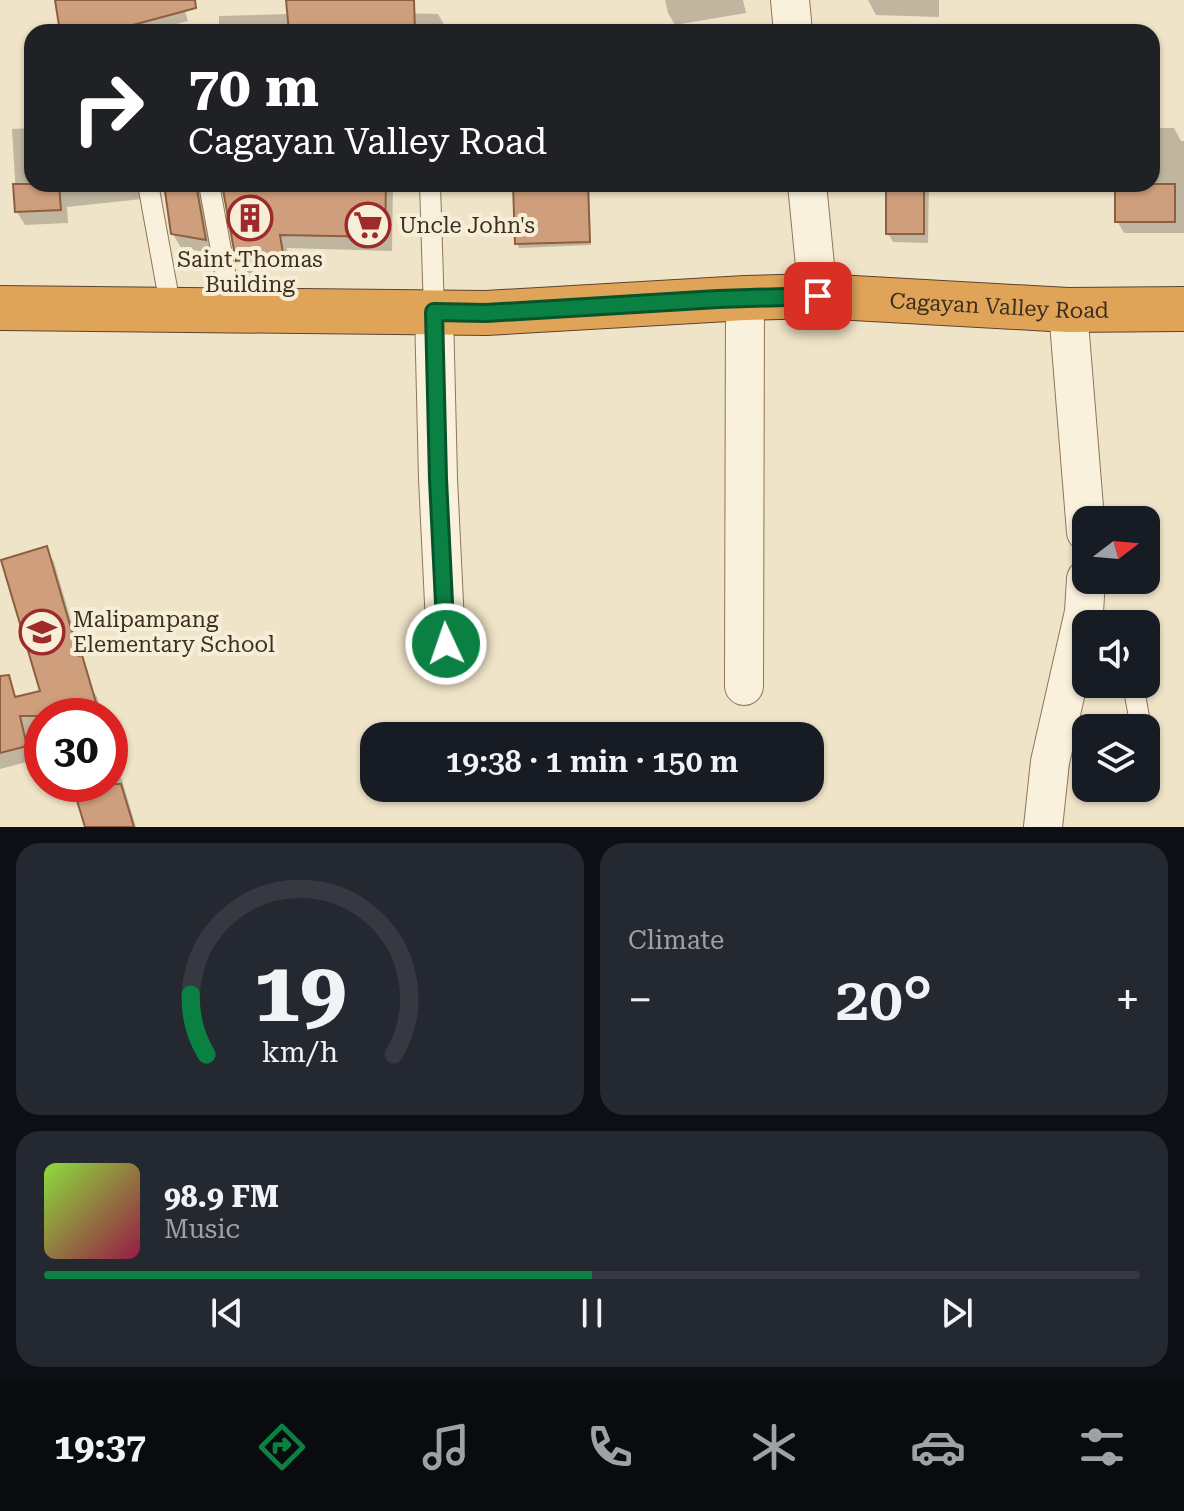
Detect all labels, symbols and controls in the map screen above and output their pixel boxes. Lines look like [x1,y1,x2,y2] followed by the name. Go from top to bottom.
[188,54,319,120] text: 70 m
[56,56,160,160] icon: right
[188,121,547,163] text: Cagayan Valley Road
[226,194,274,242] building icon: Saint Thomas Building
[344,201,392,249] supermarket icon: Uncle John's
[399,213,535,238] place label: Uncle John's
[177,247,323,297] place label: Saint Thomas Building
[784,262,852,330] pin
[796,274,840,318] icon: arrive
[889,288,1109,323] street label: Cagayan Valley Road
[1072,506,1160,594] north arrow
[1072,506,1160,802] map controls
[404,602,488,686] position arrow
[73,607,275,657] place label: Malipampang Elementary School
[18,608,66,656] school or university icon: Malipampang Elementary School
[1072,610,1160,698] button: sound
[24,698,128,802] speed limit sign: 30
[1072,714,1160,802] button: layers
[446,744,738,779] text: 19:38 · 1 min · 150 m
[628,925,724,955] text: Climate
[253,944,347,1041] text: 19
[836,964,932,1035] text: 20°
[628,974,653,1026] text: −
[1115,974,1140,1026] text: +
[262,1035,338,1069] text: km/h
[164,1179,279,1214] text: 98.9 FM
[164,1214,240,1244] text: Music
[205,1291,249,1335] icon: previous
[570,1291,614,1335] icon: pause
[935,1291,979,1335] icon: next
[254,1419,310,1475] icon: directions
[418,1419,474,1475] icon: music
[582,1419,638,1475] icon: phone
[746,1419,802,1475] icon: climate
[910,1419,966,1475] icon: car
[1074,1419,1130,1475] icon: filters
[54,1426,146,1468] text: 19:37

